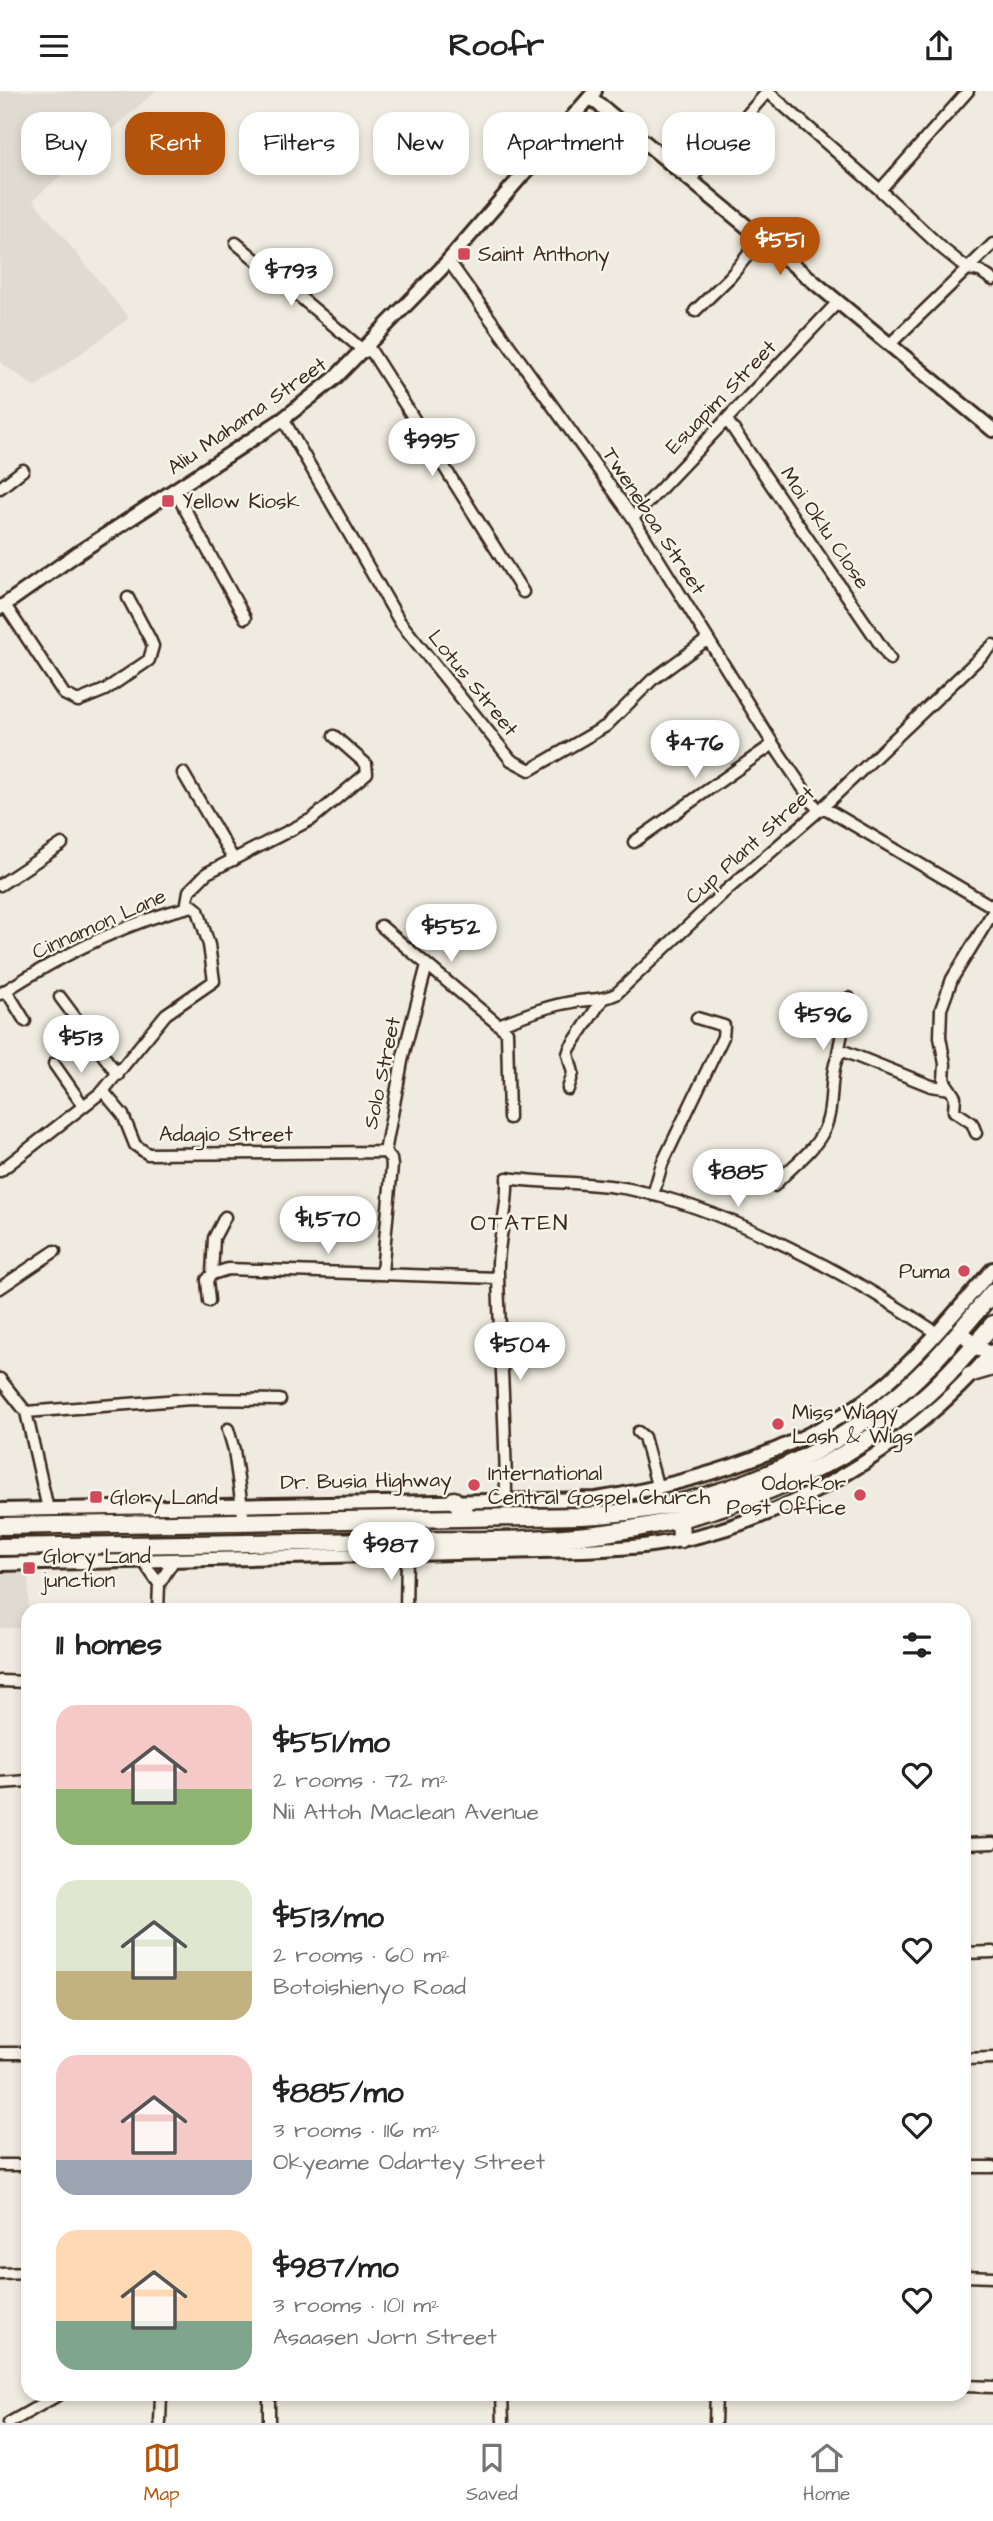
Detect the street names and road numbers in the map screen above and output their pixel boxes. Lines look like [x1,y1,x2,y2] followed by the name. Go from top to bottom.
[659,333,784,461] street label: Esuapim Street
[162,350,333,482] street label: Aliu Mahama Street
[595,441,713,601] street label: Tweneboa Street
[773,461,877,595] street label: Moi Oklu Close
[421,624,525,743] street label: Lotus Street
[679,779,822,912] street label: Cup Plant Street
[27,881,171,967] street label: Cinnamon Lane
[356,1014,408,1132] street label: Solo Street
[159,1120,293,1151] street label: Adagio Street
[280,1465,452,1499] street label: Dr. Busia Highway

